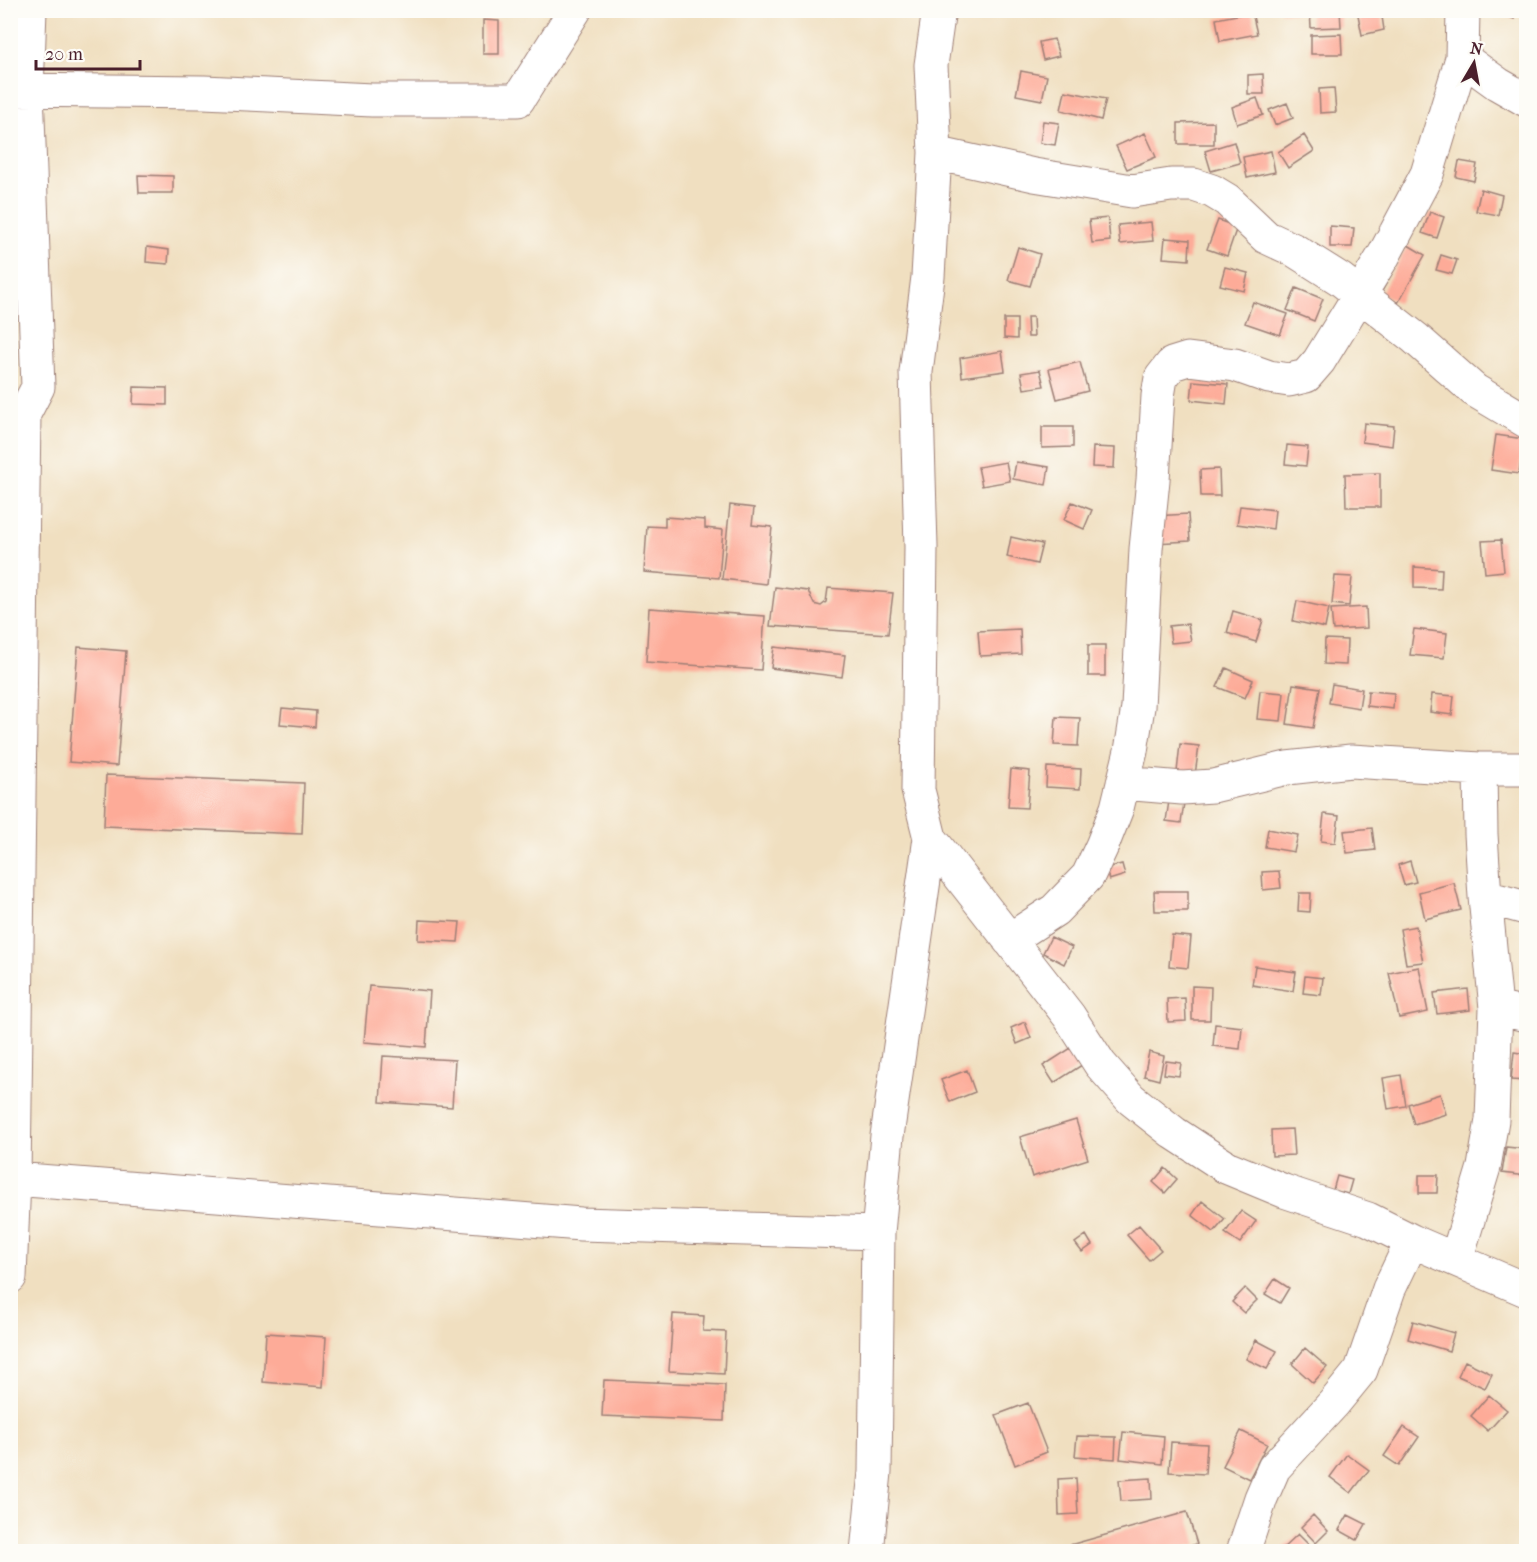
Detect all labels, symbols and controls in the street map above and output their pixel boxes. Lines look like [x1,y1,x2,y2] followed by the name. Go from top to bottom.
[36,33,140,71] scale bar
[1444,33,1504,93] north arrow
[1469,38,1485,59] text: N
[45,44,83,65] text: 20 m

